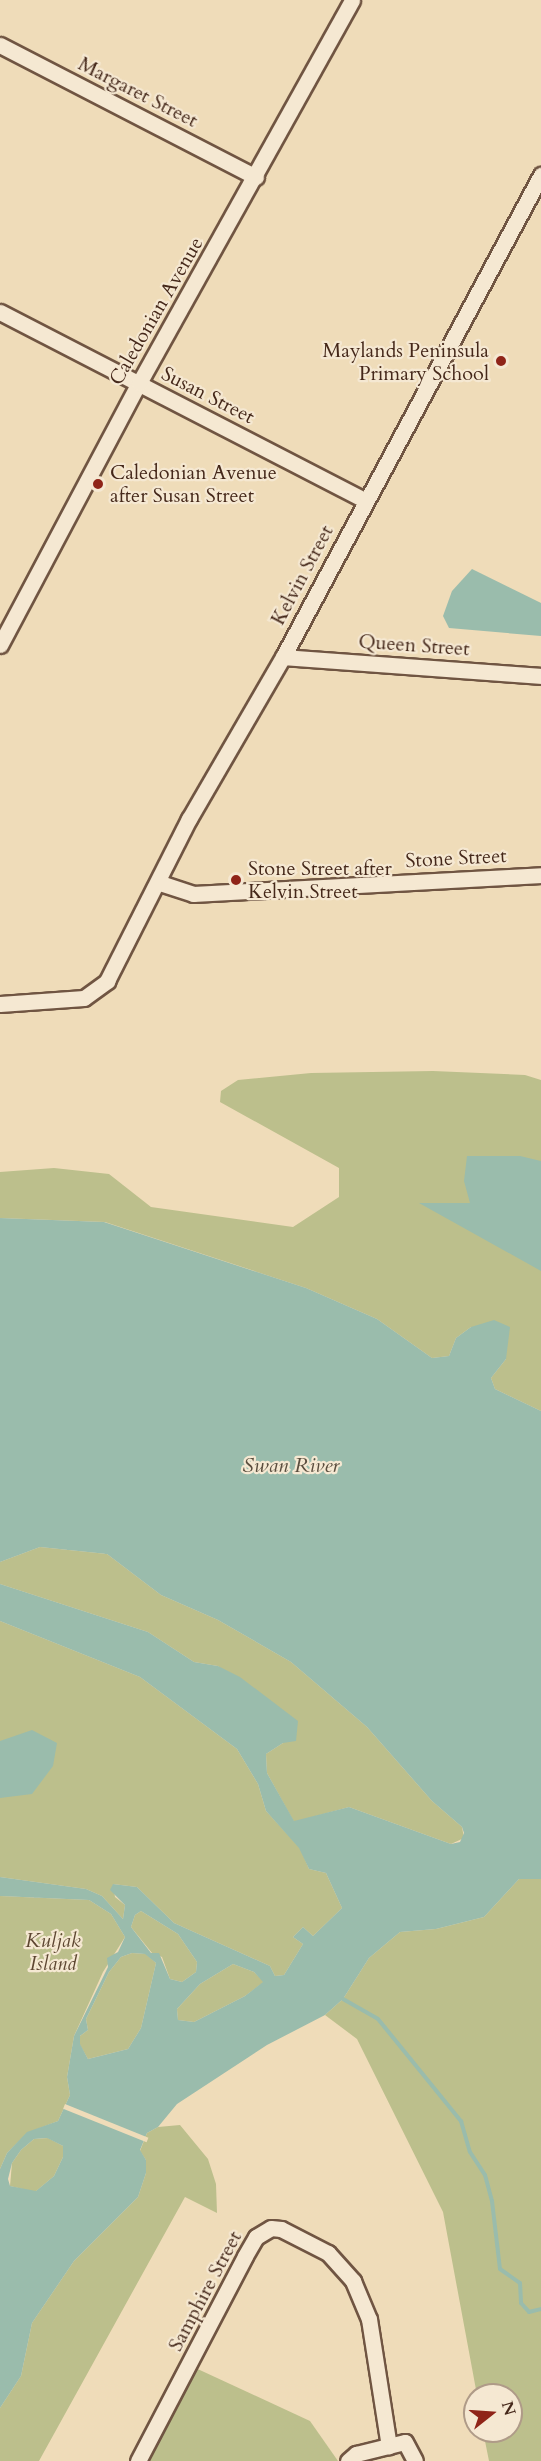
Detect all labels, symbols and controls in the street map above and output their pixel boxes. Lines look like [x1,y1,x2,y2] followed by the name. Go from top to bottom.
[74,52,202,132] street label: Margaret Street
[104,233,208,389] street label: Caledonian Avenue
[322,338,489,385] place label: Maylands Peninsula Primary School
[494,354,508,368] marker: Maylands Peninsula Primary School
[157,361,259,429] street label: Susan Street
[110,460,277,507] place label: Caledonian Avenue after Susan Street
[91,477,105,491] marker: Caledonian Avenue after Susan Street
[266,521,338,629] street label: Kelvin Street
[358,629,470,661] street label: Queen Street
[405,843,507,873] street label: Stone Street
[248,856,392,903] place label: Stone Street after Kelvin Street
[229,873,243,887] marker: Stone Street after Kelvin Street
[243,1453,339,1479] water label: Swan River
[25,1929,81,1976] park label: Kuljak Island
[163,2227,247,2355] street label: Samphire Street
[463,2383,523,2443] north arrow
[496,2398,521,2418] text: N

